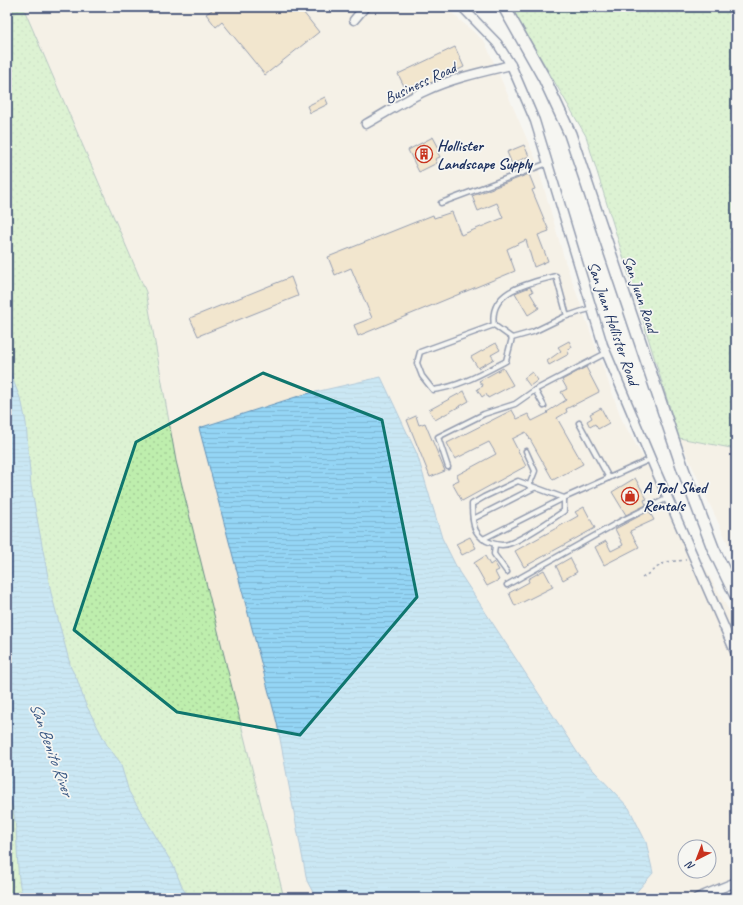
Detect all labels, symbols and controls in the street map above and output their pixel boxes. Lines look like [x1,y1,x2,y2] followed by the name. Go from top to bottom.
[381,56,462,108] street label: Business Road
[437,136,533,174] place label: Hollister Landscape Supply
[414,144,434,164] building icon: Hollister Landscape Supply
[618,253,663,338] street label: San Juan Road
[583,259,644,390] street label: San Juan Hollister Road
[643,478,709,516] place label: A Tool Shed Rentals
[620,486,640,506] shop icon: A Tool Shed Rentals
[25,700,79,801] water label: San Benito River
[677,839,717,879] north arrow
[681,857,698,874] text: N

